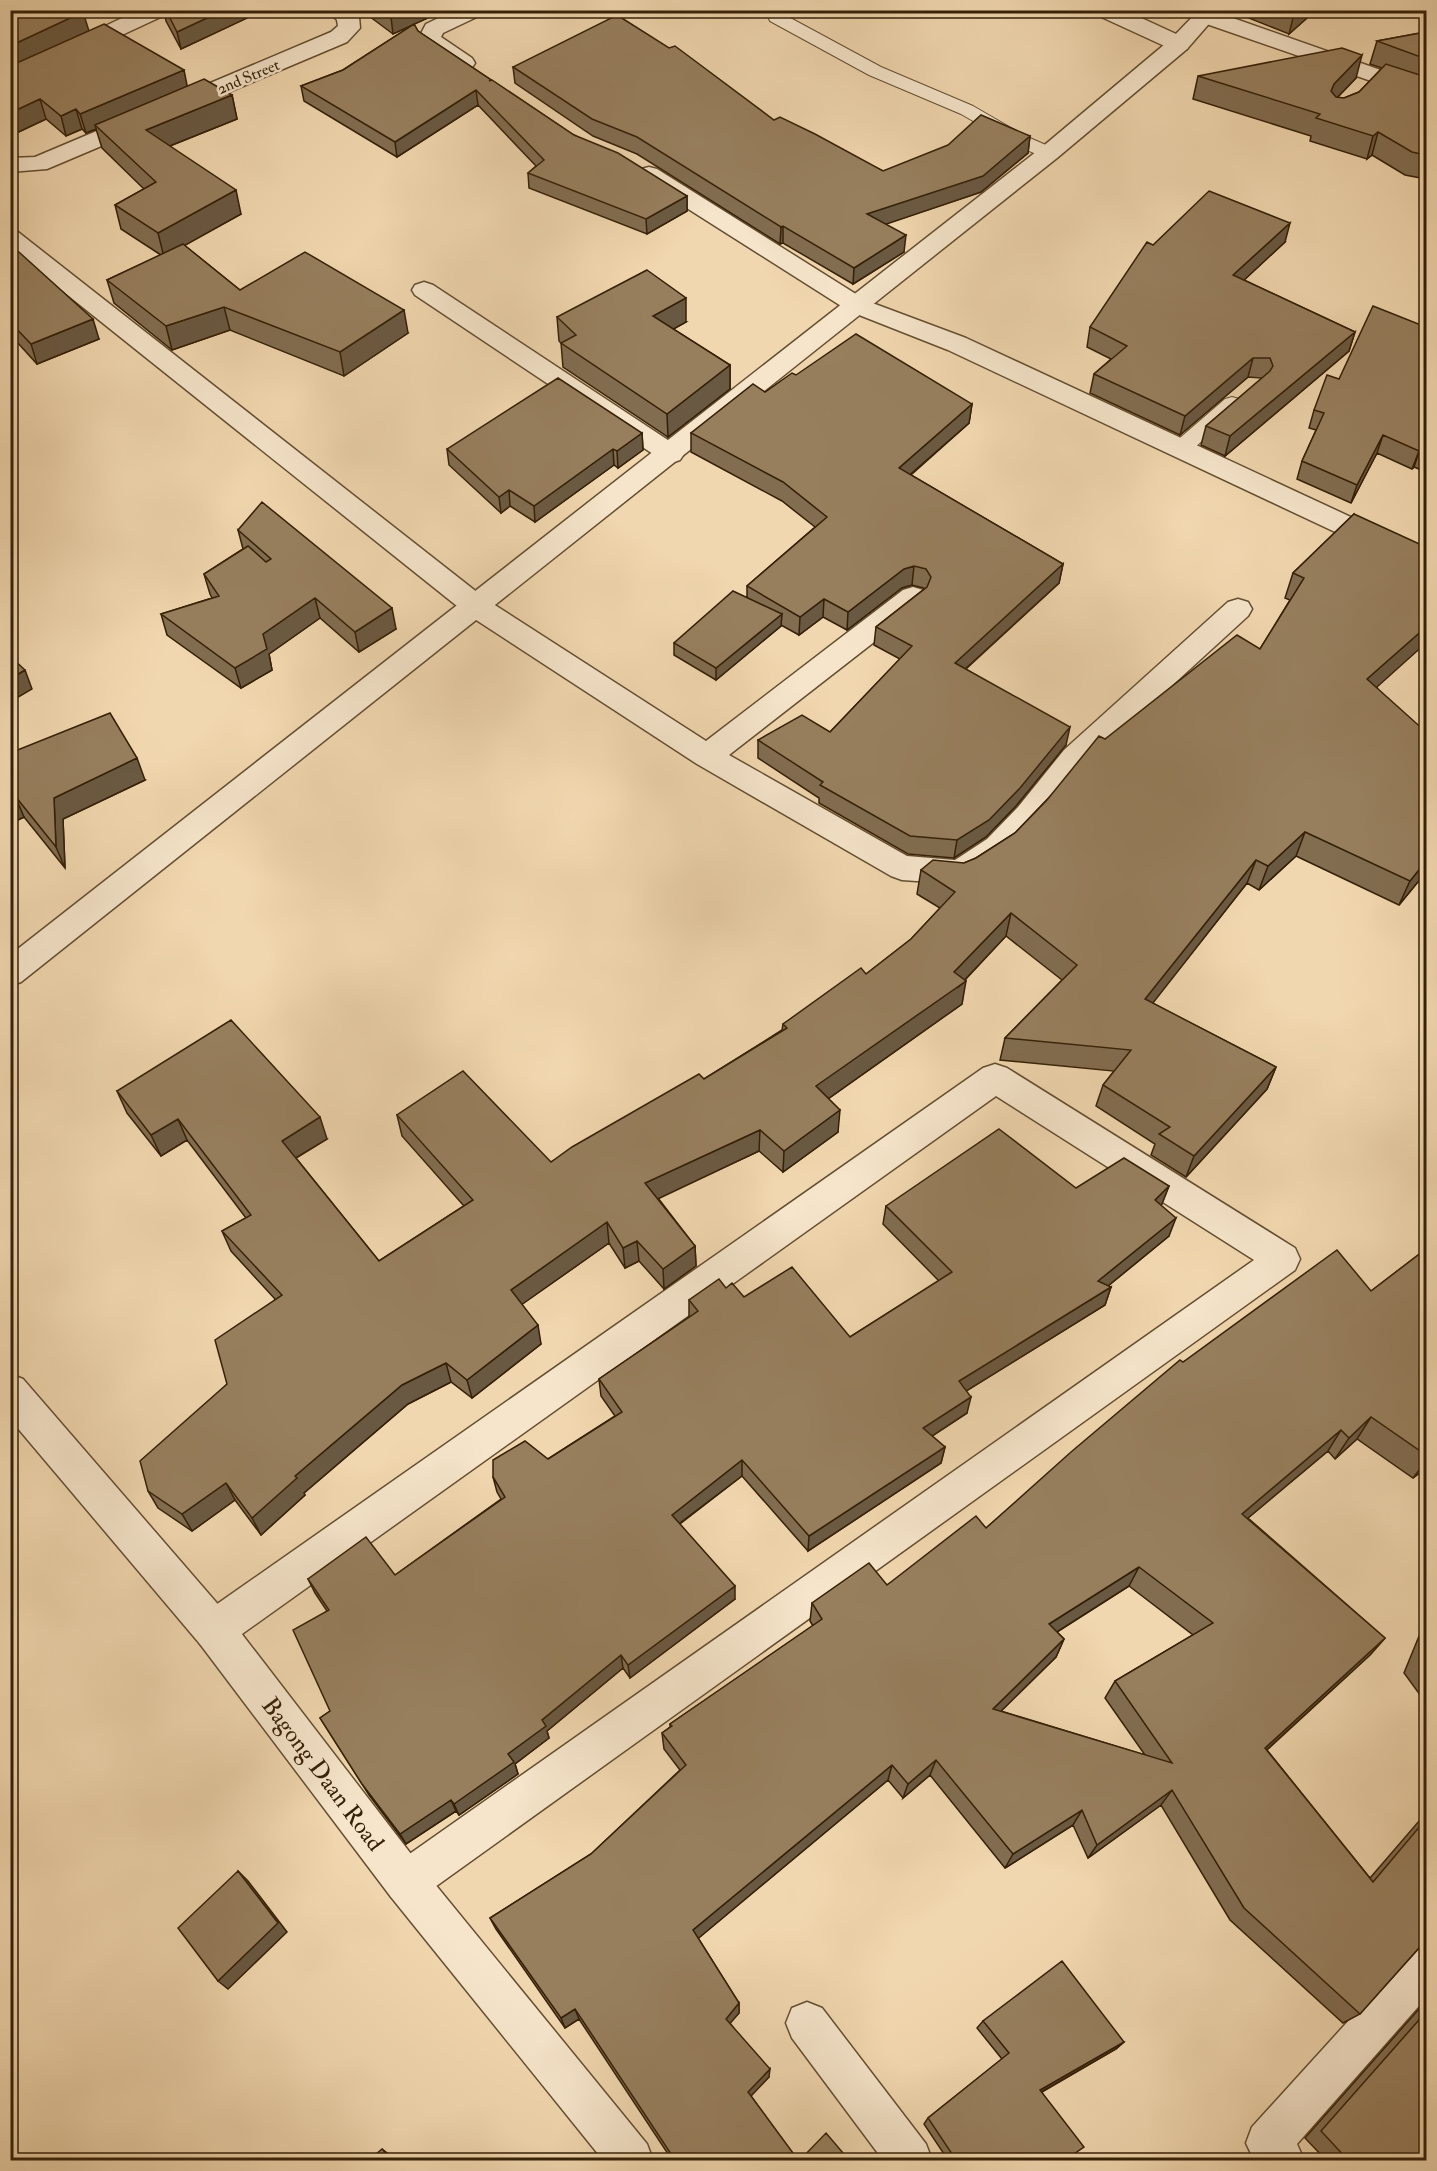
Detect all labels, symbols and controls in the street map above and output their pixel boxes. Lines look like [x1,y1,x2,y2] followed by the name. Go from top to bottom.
[214,55,283,99] street label: 2nd Street
[255,1691,391,1858] street label: Bagong Daan Road

